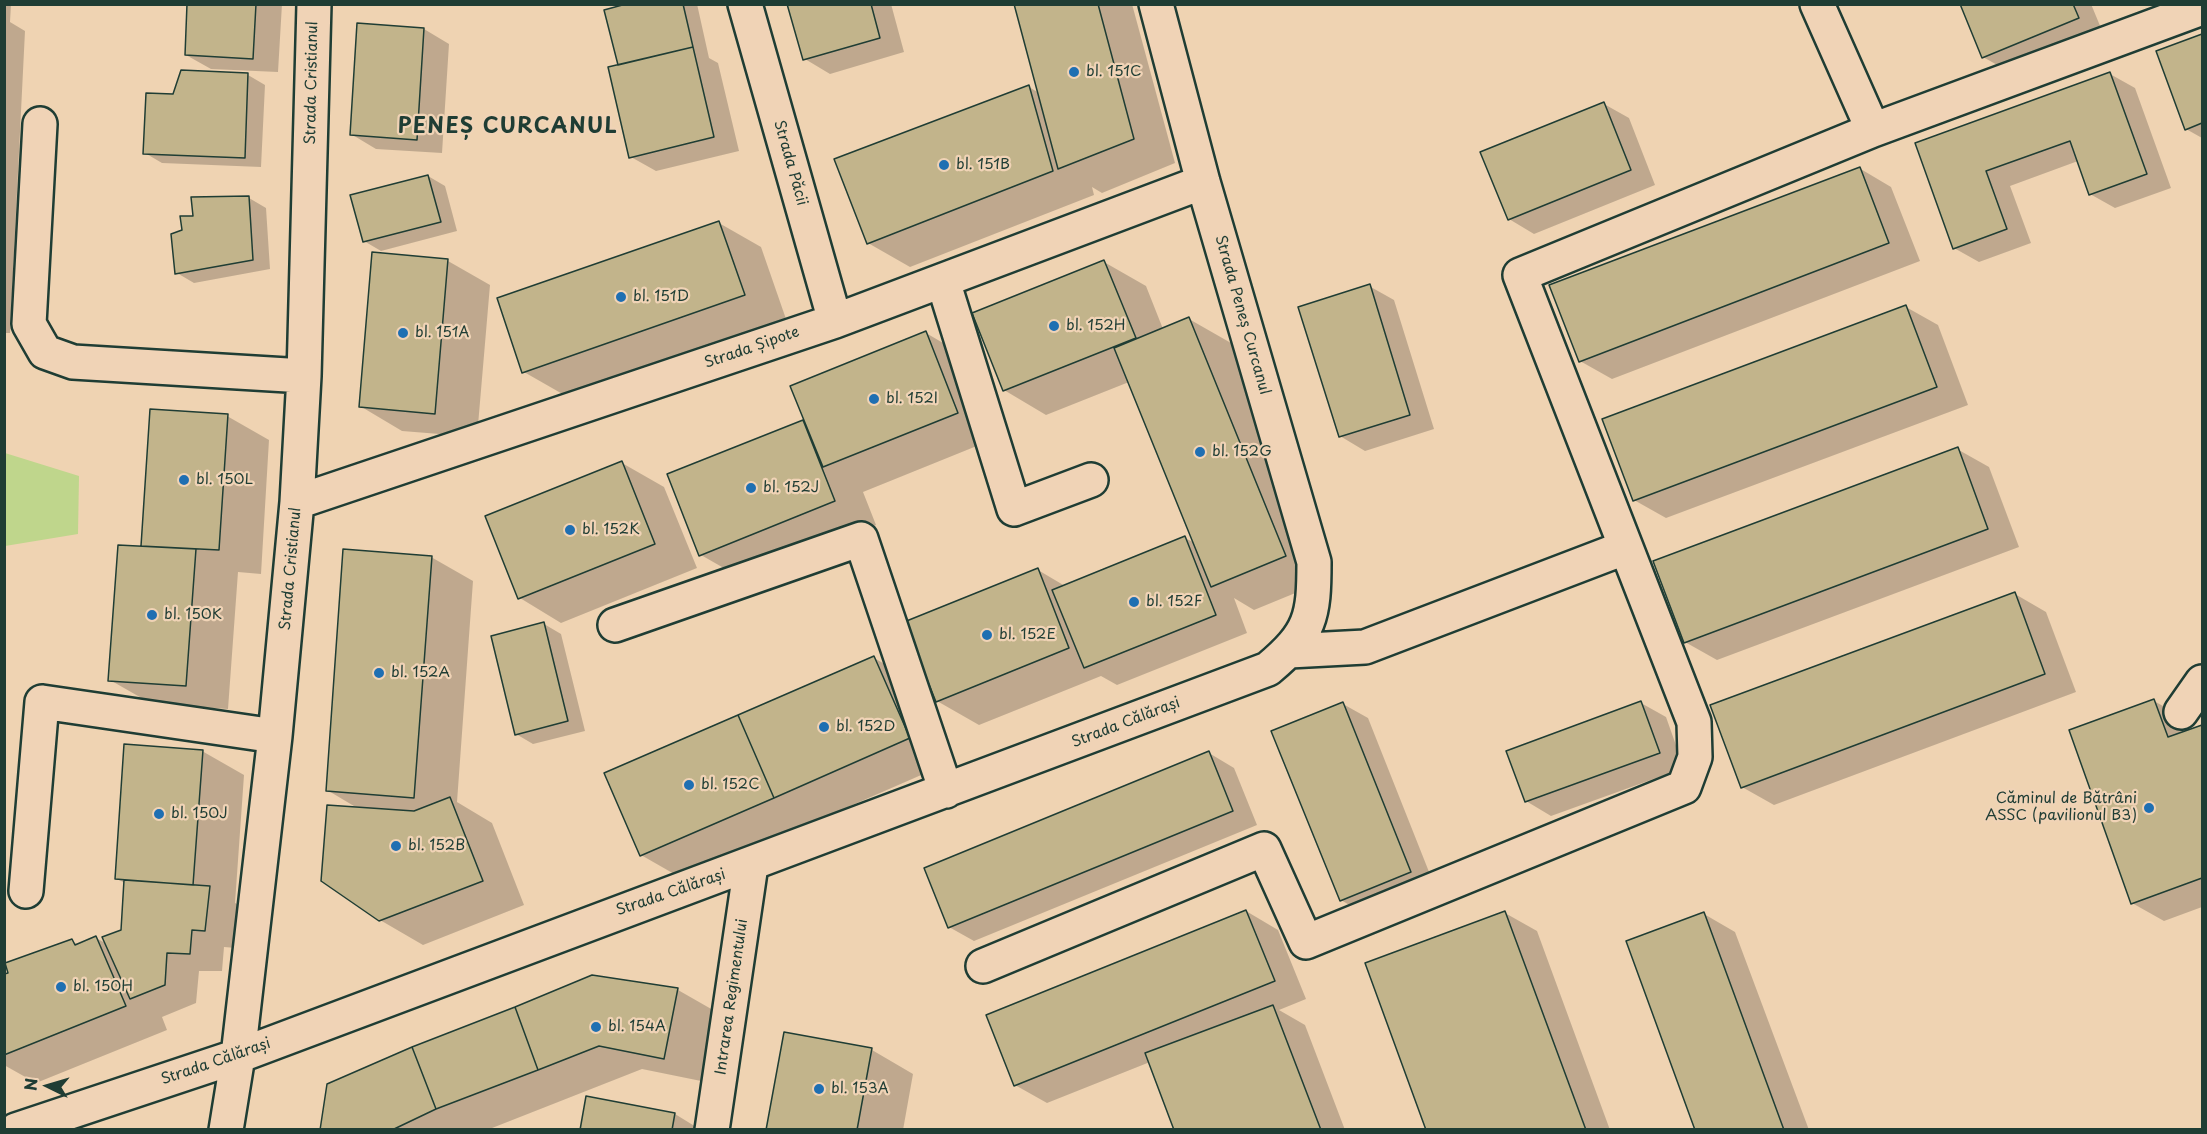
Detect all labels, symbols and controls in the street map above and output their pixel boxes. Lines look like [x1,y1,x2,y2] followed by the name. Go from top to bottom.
[302,21,322,145] street label: Strada Cristianul
[1086,63,1142,81] place label: bl. 151C
[1067,65,1081,79] marker: bl. 151C
[398,114,618,140] district label: PENEȘ CURCANUL
[769,118,811,208] street label: Strada Păcii
[956,156,1010,174] place label: bl. 151B
[937,158,951,172] marker: bl. 151B
[1211,233,1273,397] street label: Strada Peneș Curcanul
[633,288,689,306] place label: bl. 151D
[614,290,628,304] marker: bl. 151D
[1066,317,1126,335] place label: bl. 152H
[1047,319,1061,333] marker: bl. 152H
[702,323,802,373] street label: Strada Șipote
[415,324,469,342] place label: bl. 151A
[396,326,410,340] marker: bl. 151A
[886,390,938,408] place label: bl. 152I
[867,392,881,406] marker: bl. 152I
[1212,443,1272,461] place label: bl. 152G
[1193,445,1207,459] marker: bl. 152G
[196,471,253,489] place label: bl. 150L
[177,473,191,487] marker: bl. 150L
[763,479,819,497] place label: bl. 152J
[744,481,758,495] marker: bl. 152J
[277,507,305,631] street label: Strada Cristianul
[582,521,640,539] place label: bl. 152K
[563,523,577,537] marker: bl. 152K
[1146,593,1202,611] place label: bl. 152F
[1127,595,1141,609] marker: bl. 152F
[164,606,222,624] place label: bl. 150K
[145,608,159,622] marker: bl. 150K
[999,626,1056,644] place label: bl. 152E
[980,628,994,642] marker: bl. 152E
[391,664,450,682] place label: bl. 152A
[372,666,386,680] marker: bl. 152A
[1069,694,1183,752] street label: Strada Călărași
[836,718,895,736] place label: bl. 152D
[817,720,831,734] marker: bl. 152D
[701,776,760,794] place label: bl. 152C
[682,778,696,792] marker: bl. 152C
[1985,790,2137,825] place label: Căminul de Bătrâni ASSC (pavilionul B3)
[2142,801,2156,815] marker: Căminul de Bătrâni ASSC (pavilionul B3)
[171,805,228,823] place label: bl. 150J
[152,807,166,821] marker: bl. 150J
[408,837,465,855] place label: bl. 152B
[389,839,403,853] marker: bl. 152B
[614,866,728,920] street label: Strada Călărași
[712,918,752,1076] street label: Intrarea Regimentului
[73,978,133,996] place label: bl. 150H
[54,980,68,994] marker: bl. 150H
[608,1018,666,1036] place label: bl. 154A
[589,1020,603,1034] marker: bl. 154A
[159,1035,273,1089] street label: Strada Călărași
[18,1056,78,1116] north arrow
[18,1077,43,1092] text: N
[831,1080,889,1098] place label: bl. 153A
[812,1082,826,1096] marker: bl. 153A

